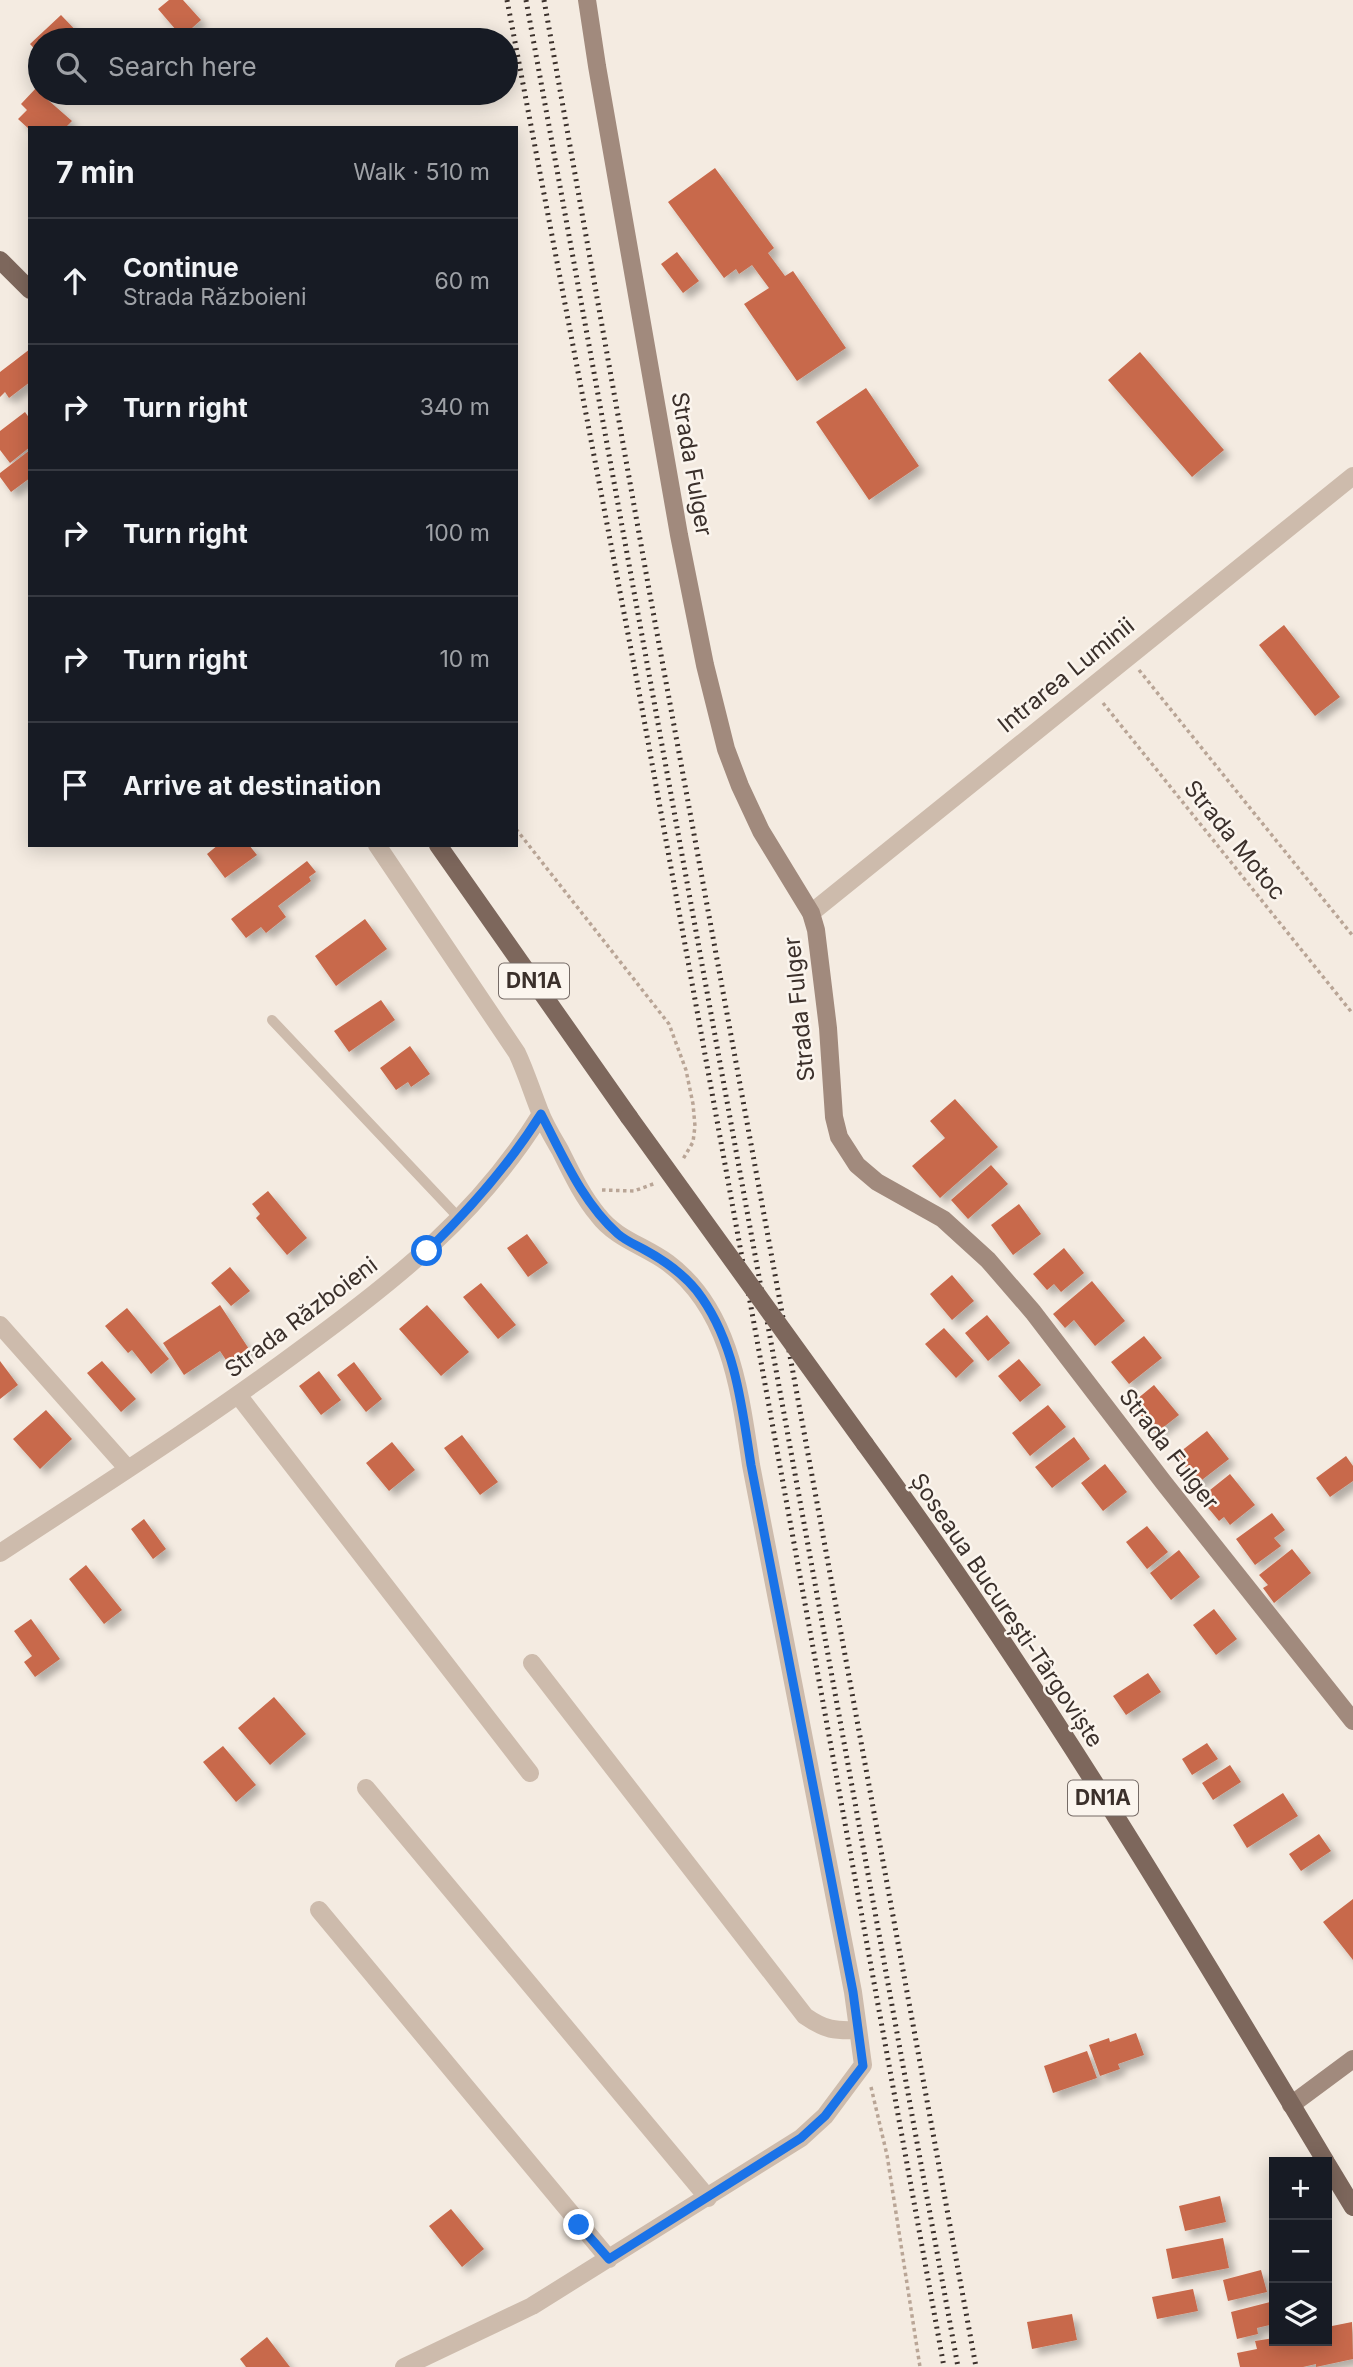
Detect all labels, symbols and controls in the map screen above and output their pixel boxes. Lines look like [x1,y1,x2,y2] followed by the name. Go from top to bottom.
[28,28,518,105] search box
[52,48,90,86] icon: search
[108,51,257,82] text: Search here
[56,154,135,190] text: 7 min
[353,158,490,186] text: Walk · 510 m
[123,252,239,283] text: Continue
[56,262,94,300] icon: ahead
[435,267,490,295] text: 60 m
[123,283,307,311] text: Strada Războieni
[56,388,94,426] icon: right
[666,390,718,538] street label: Strada Fulger
[123,392,248,423] text: Turn right
[420,393,490,421] text: 340 m
[56,514,94,552] icon: right
[123,518,248,549] text: Turn right
[425,519,490,547] text: 100 m
[992,612,1140,738] street label: Intrarea Luminii
[56,640,94,678] icon: right
[123,644,248,675] text: Turn right
[440,645,490,673] text: 10 m
[56,766,94,804] icon: arrive
[123,770,382,801] text: Arrive at destination
[1178,774,1292,906] street label: Strada Motoc
[777,935,821,1083] street label: Strada Fulger
[499,964,569,998] road number: DN1A
[411,1235,442,1266] route start
[219,1251,383,1383] street label: Strada Războieni
[1113,1383,1225,1515] street label: Strada Fulger
[905,1468,1109,1752] street label: Șoseaua București-Târgoviște
[1068,1780,1138,1815] road number: DN1A
[1269,2157,1332,2346] map controls
[1269,2157,1332,2220] button: +
[563,2209,594,2240] route end
[1269,2220,1332,2283] button: −
[1269,2283,1332,2346] button: layers

